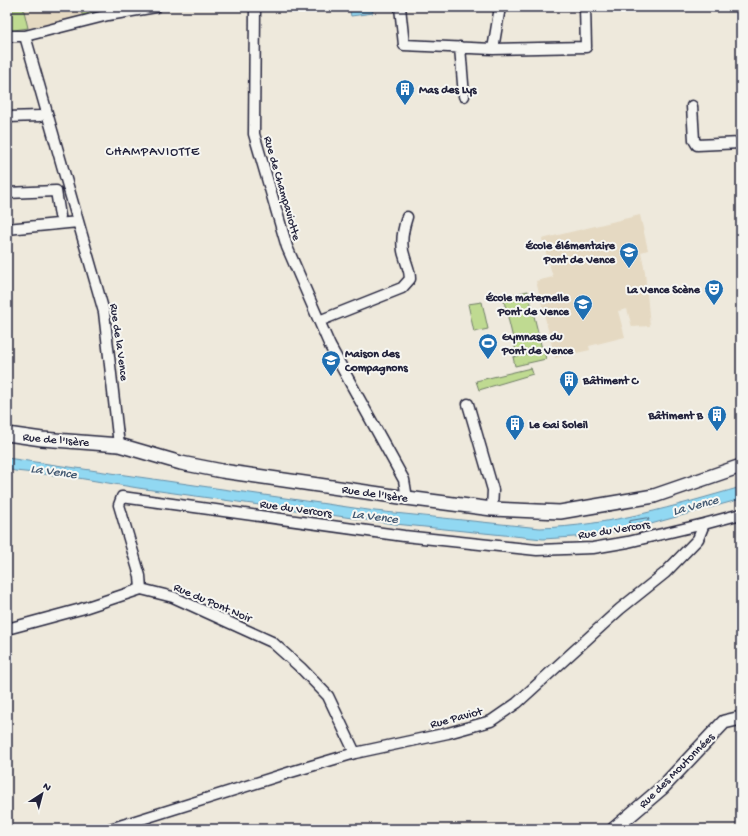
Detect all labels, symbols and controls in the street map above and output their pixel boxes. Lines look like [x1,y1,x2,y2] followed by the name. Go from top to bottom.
[394,78,416,106] building icon: Mas des Lys
[419,84,477,98] place label: Mas des Lys
[259,135,303,243] street label: Rue de Champaviotte
[106,145,200,160] district label: CHAMPAVIOTTE
[524,240,616,268] place label: École élémentaire Pont de Vence
[618,241,640,269] school or university icon: École élémentaire Pont de Vence
[703,278,725,306] theatre icon: La Vence Scène
[627,284,701,298] place label: La Vence Scène
[485,292,570,320] place label: École maternelle Pont de Vence
[572,293,594,321] school or university icon: École maternelle Pont de Vence
[106,303,130,383] street label: Rue de la Vence
[501,331,574,359] place label: Gymnase du Pont de Vence
[477,332,499,360] sports icon: Gymnase du Pont de Vence
[344,348,408,376] place label: Maison des Compagnons
[320,349,342,377] school or university icon: Maison des Compagnons
[558,369,580,397] building icon: Bâtiment C
[582,375,639,389] place label: Bâtiment C
[706,404,728,432] building icon: Bâtiment B
[647,410,704,424] place label: Bâtiment B
[504,413,526,441] building icon: Le Gai Soleil
[529,419,588,433] place label: Le Gai Soleil
[22,431,90,451] street label: Rue de l'Isère
[30,462,79,483] water label: La Vence
[341,483,409,507] street label: Rue de l'Isère
[671,493,721,520] water label: La Vence
[259,498,333,522] street label: Rue du Vercors
[351,507,400,528] water label: La Vence
[577,518,652,544] street label: Rue du Vercors
[171,581,255,627] street label: Rue du Pont Noir
[429,705,485,733] street label: Rue Paviot
[637,730,718,812] street label: Rue des Moutonnées
[22,774,62,814] north arrow
[40,781,53,794] text: N

